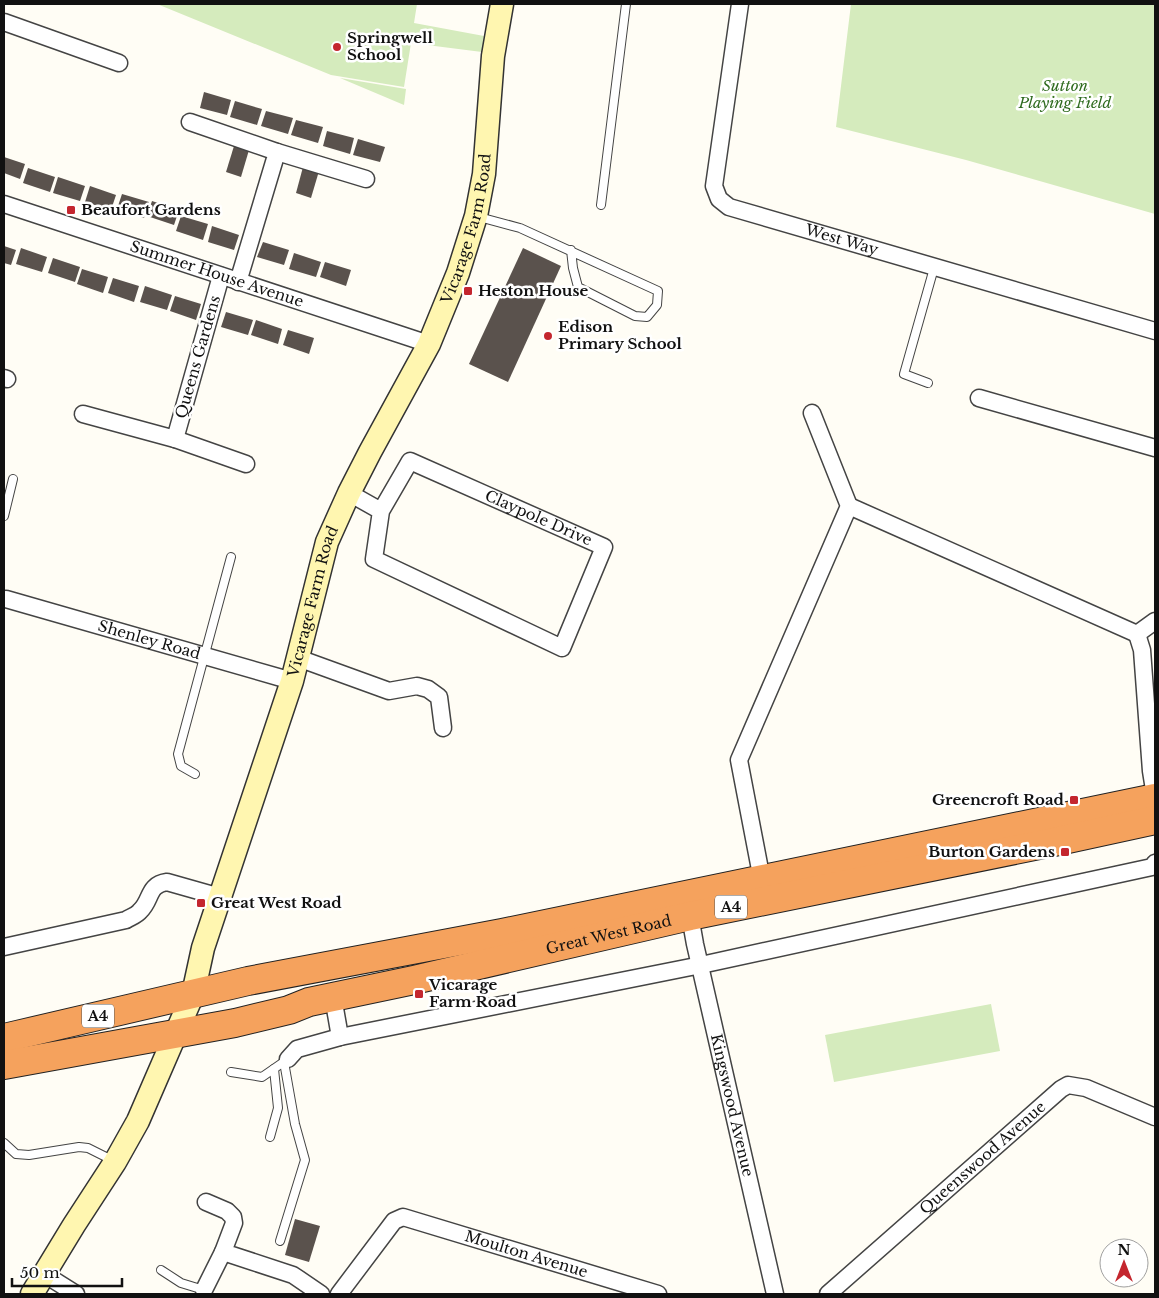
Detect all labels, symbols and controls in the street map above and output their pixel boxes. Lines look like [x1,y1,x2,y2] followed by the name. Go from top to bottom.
[347,28,433,64] place label: Springwell School
[331,41,343,53] marker: Springwell School
[1017,76,1112,112] park label: Sutton Playing Field
[436,153,495,308] street label: Vicarage Farm Road
[81,200,221,219] place label: Beaufort Gardens
[65,204,77,216] marker: Beaufort Gardens
[802,219,881,259] street label: West Way
[128,236,306,311] street label: Summer House Avenue
[478,281,588,300] place label: Heston House
[462,285,474,297] marker: Heston House
[171,293,224,421] street label: Queens Gardens
[558,317,682,353] place label: Edison Primary School
[542,330,554,342] marker: Edison Primary School
[482,485,595,550] street label: Claypole Drive
[283,523,342,680] street label: Vicarage Farm Road
[96,616,203,663] street label: Shenley Road
[932,790,1065,809] place label: Greencroft Road
[1068,794,1080,806] marker: Greencroft Road
[928,842,1055,861] place label: Burton Gardens
[1059,846,1071,858] marker: Burton Gardens
[211,893,342,912] place label: Great West Road
[715,896,747,919] road number: A4
[195,897,207,909] marker: Great West Road
[544,911,673,958] street label: Great West Road
[428,975,517,1011] place label: Vicarage Farm Road
[413,988,425,1000] marker: Vicarage Farm Road
[82,1004,114,1028] road number: A4
[707,1032,758,1179] street label: Kingswood Avenue
[915,1097,1049,1218] street label: Queenswood Avenue
[463,1226,590,1281] street label: Moulton Avenue
[1099,1238,1149,1288] north arrow
[1117,1241,1131,1259] text: N
[12,1256,122,1288] scale bar
[20,1263,60,1282] text: 50 m

